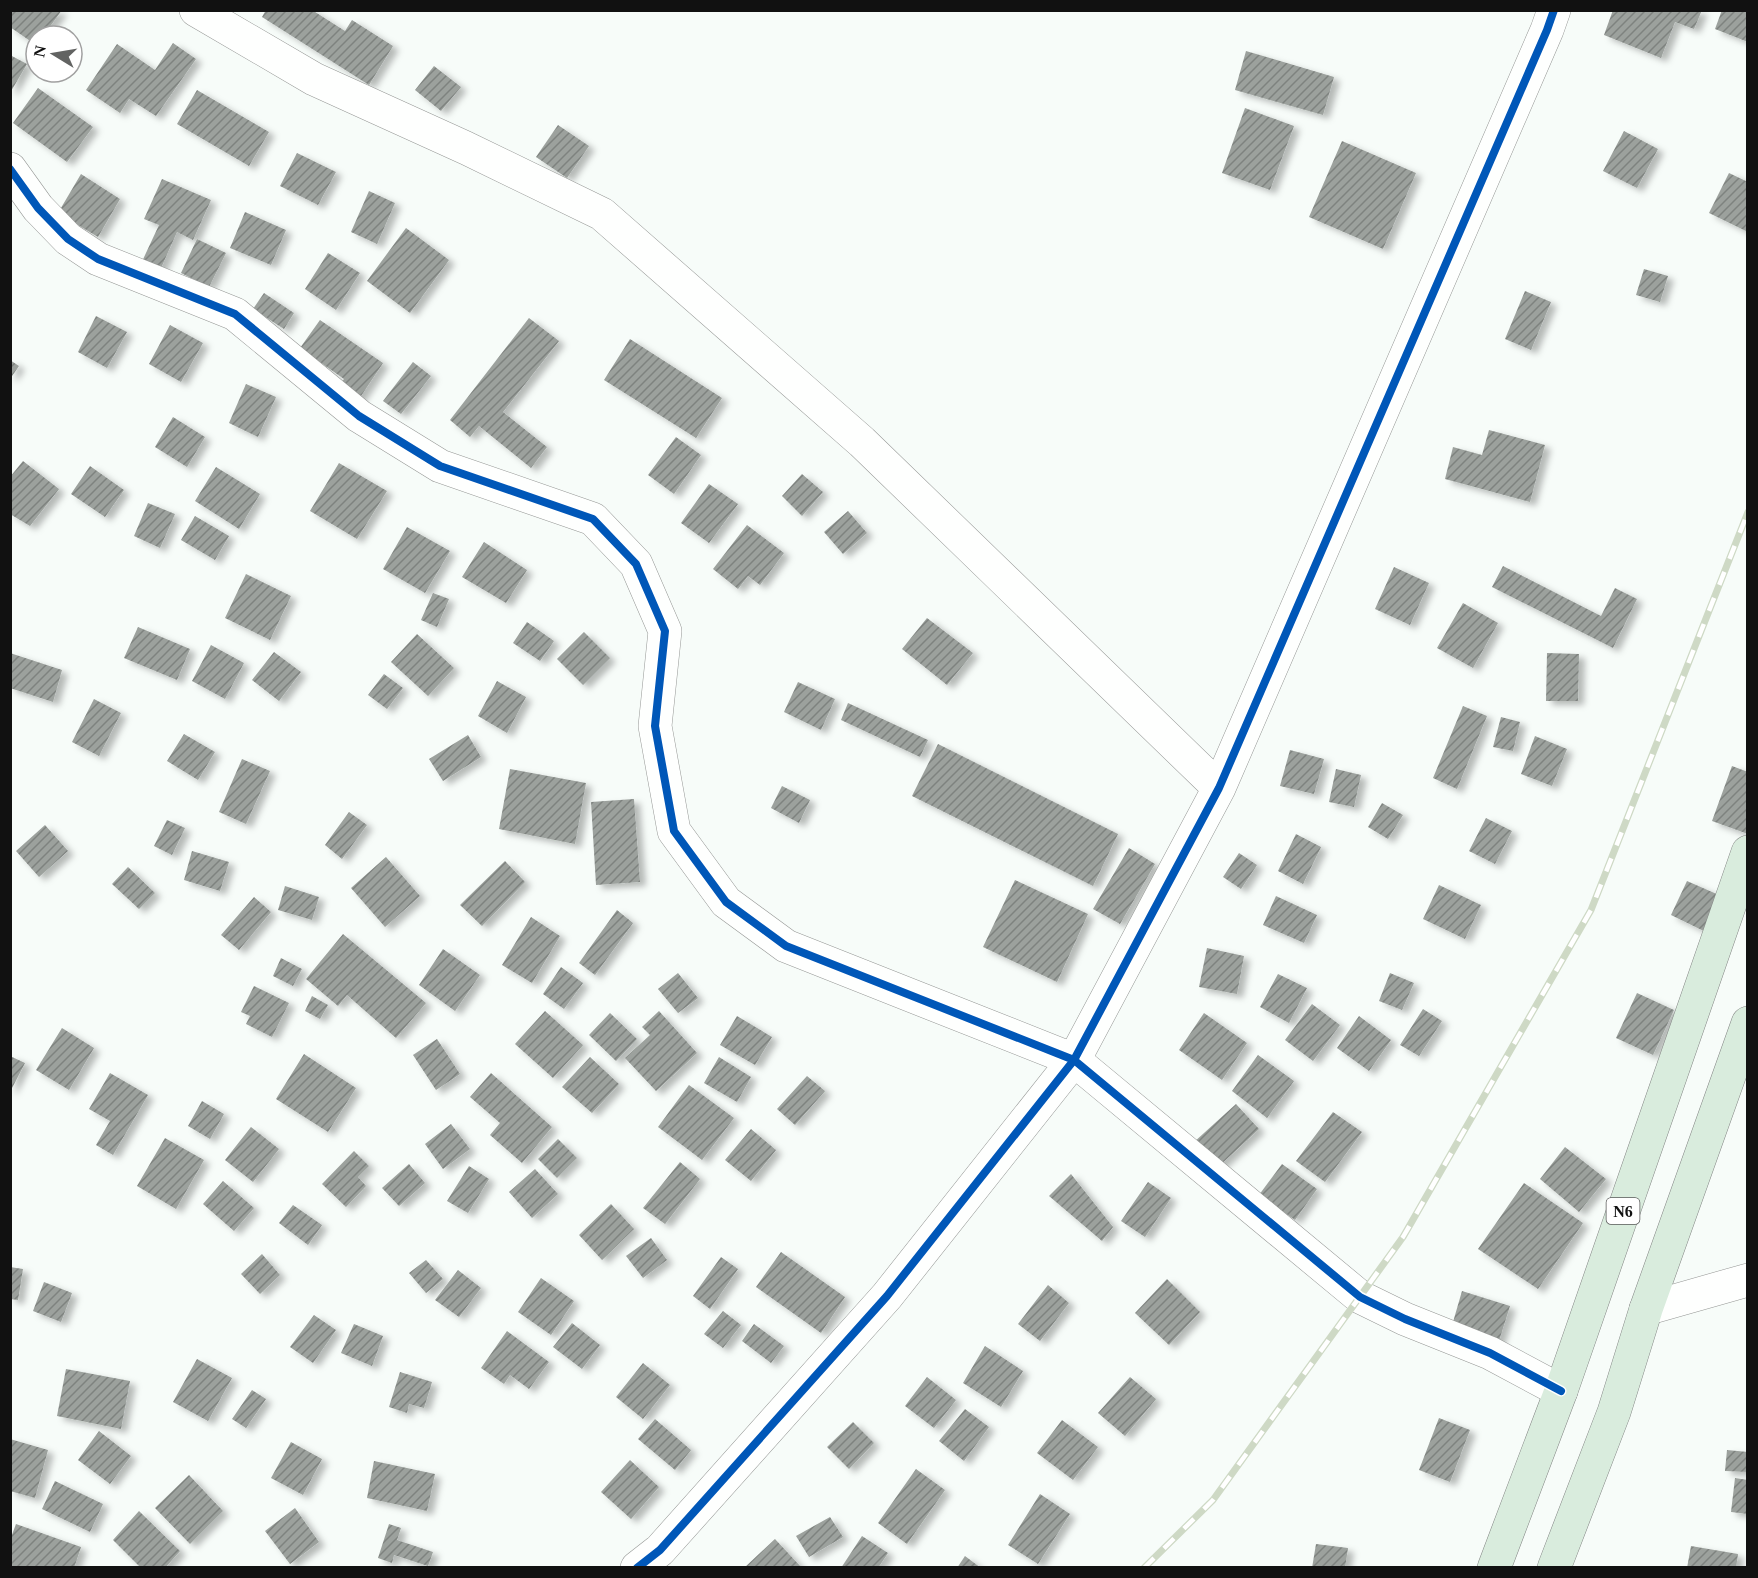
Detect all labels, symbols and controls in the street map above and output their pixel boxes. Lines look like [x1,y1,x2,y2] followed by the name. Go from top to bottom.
[24,24,84,84] north arrow
[30,44,49,59] text: N
[1606,1198,1640,1224] road number: N6

